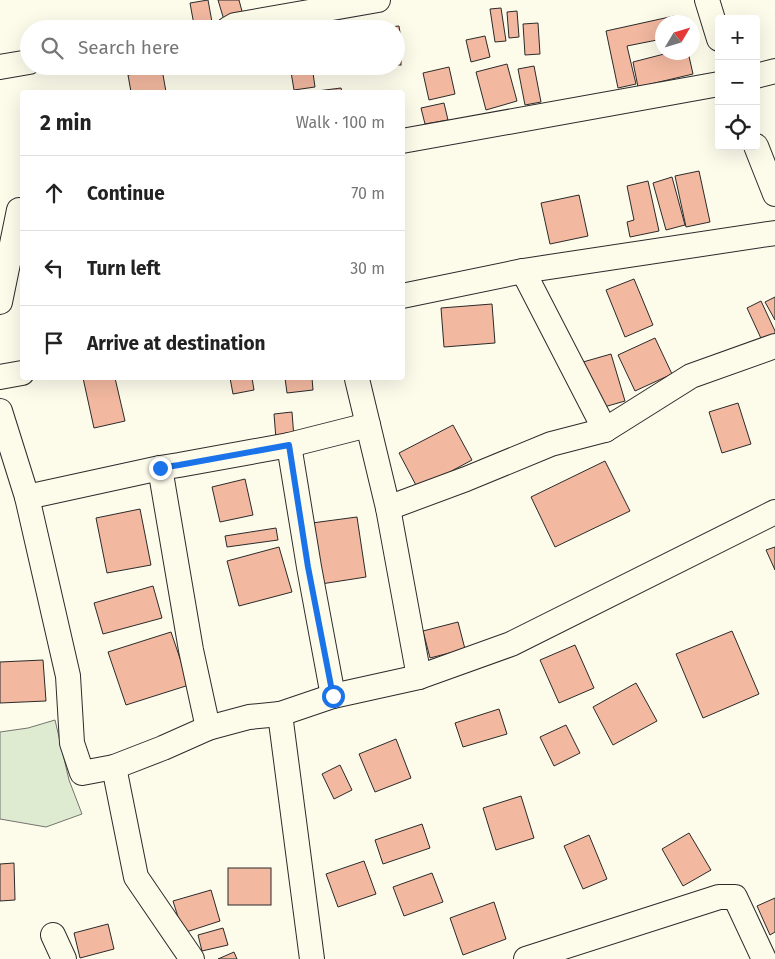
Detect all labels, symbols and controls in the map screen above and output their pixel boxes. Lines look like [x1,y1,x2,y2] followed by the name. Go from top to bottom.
[655,15,700,60] north arrow
[715,15,760,150] map controls
[715,15,760,60] button: +
[20,20,405,75] search box
[38,34,66,62] icon: search
[78,36,179,59] text: Search here
[715,60,760,105] button: −
[715,105,760,150] button: locate
[40,110,92,136] text: 2 min
[296,113,385,132] text: Walk · 100 m
[40,179,68,207] icon: ahead
[87,182,165,205] text: Continue
[351,184,385,203] text: 70 m
[40,254,68,282] icon: left
[87,257,161,280] text: Turn left
[350,259,385,278] text: 30 m
[40,329,68,357] icon: arrive
[87,332,266,355] text: Arrive at destination
[149,457,172,480] route end
[322,685,345,708] route start

